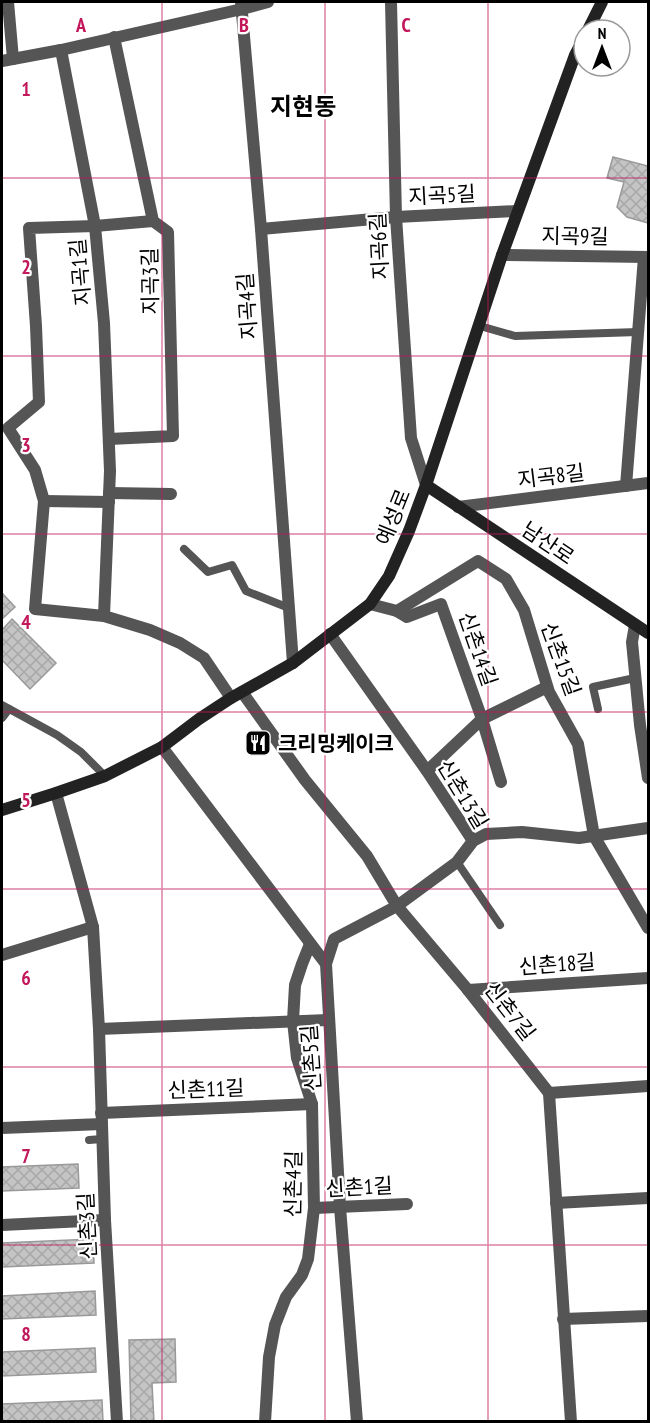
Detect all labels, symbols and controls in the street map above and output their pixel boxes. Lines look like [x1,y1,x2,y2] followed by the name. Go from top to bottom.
[75,12,87,38] text: A
[239,12,249,38] text: B
[401,12,411,38] text: C
[572,18,632,78] north arrow
[598,23,606,43] text: N
[21,76,31,102] text: 1
[270,91,336,122] district label: 지현동
[408,180,476,210] street label: 지곡5길
[364,212,394,280] street label: 지곡6길
[541,222,609,250] street label: 지곡9길
[64,237,96,307] street label: 지곡1길
[136,247,164,315] street label: 지곡3길
[21,254,31,280] text: 2
[231,271,263,341] street label: 지곡4길
[21,432,31,458] text: 3
[516,458,586,494] street label: 지곡8길
[370,485,416,549] street label: 예성로
[516,516,580,570] street label: 남산로
[453,608,503,690] street label: 신촌14길
[21,609,31,635] text: 4
[535,618,587,700] street label: 신촌15길
[243,728,273,758] restaurant icon: 크리밍케이크
[278,730,394,757] place label: 크리밍케이크
[432,754,494,834] street label: 신촌13길
[21,787,31,813] text: 5
[518,948,596,980] street label: 신촌18길
[21,965,31,991] text: 6
[479,976,541,1046] street label: 신촌7길
[295,1023,327,1093] street label: 신촌5길
[167,1074,245,1104] street label: 신촌11길
[21,1143,31,1169] text: 7
[279,1150,307,1218] street label: 신촌4길
[325,1172,393,1202] street label: 신촌1길
[72,1192,102,1260] street label: 신촌3길
[21,1321,31,1347] text: 8

